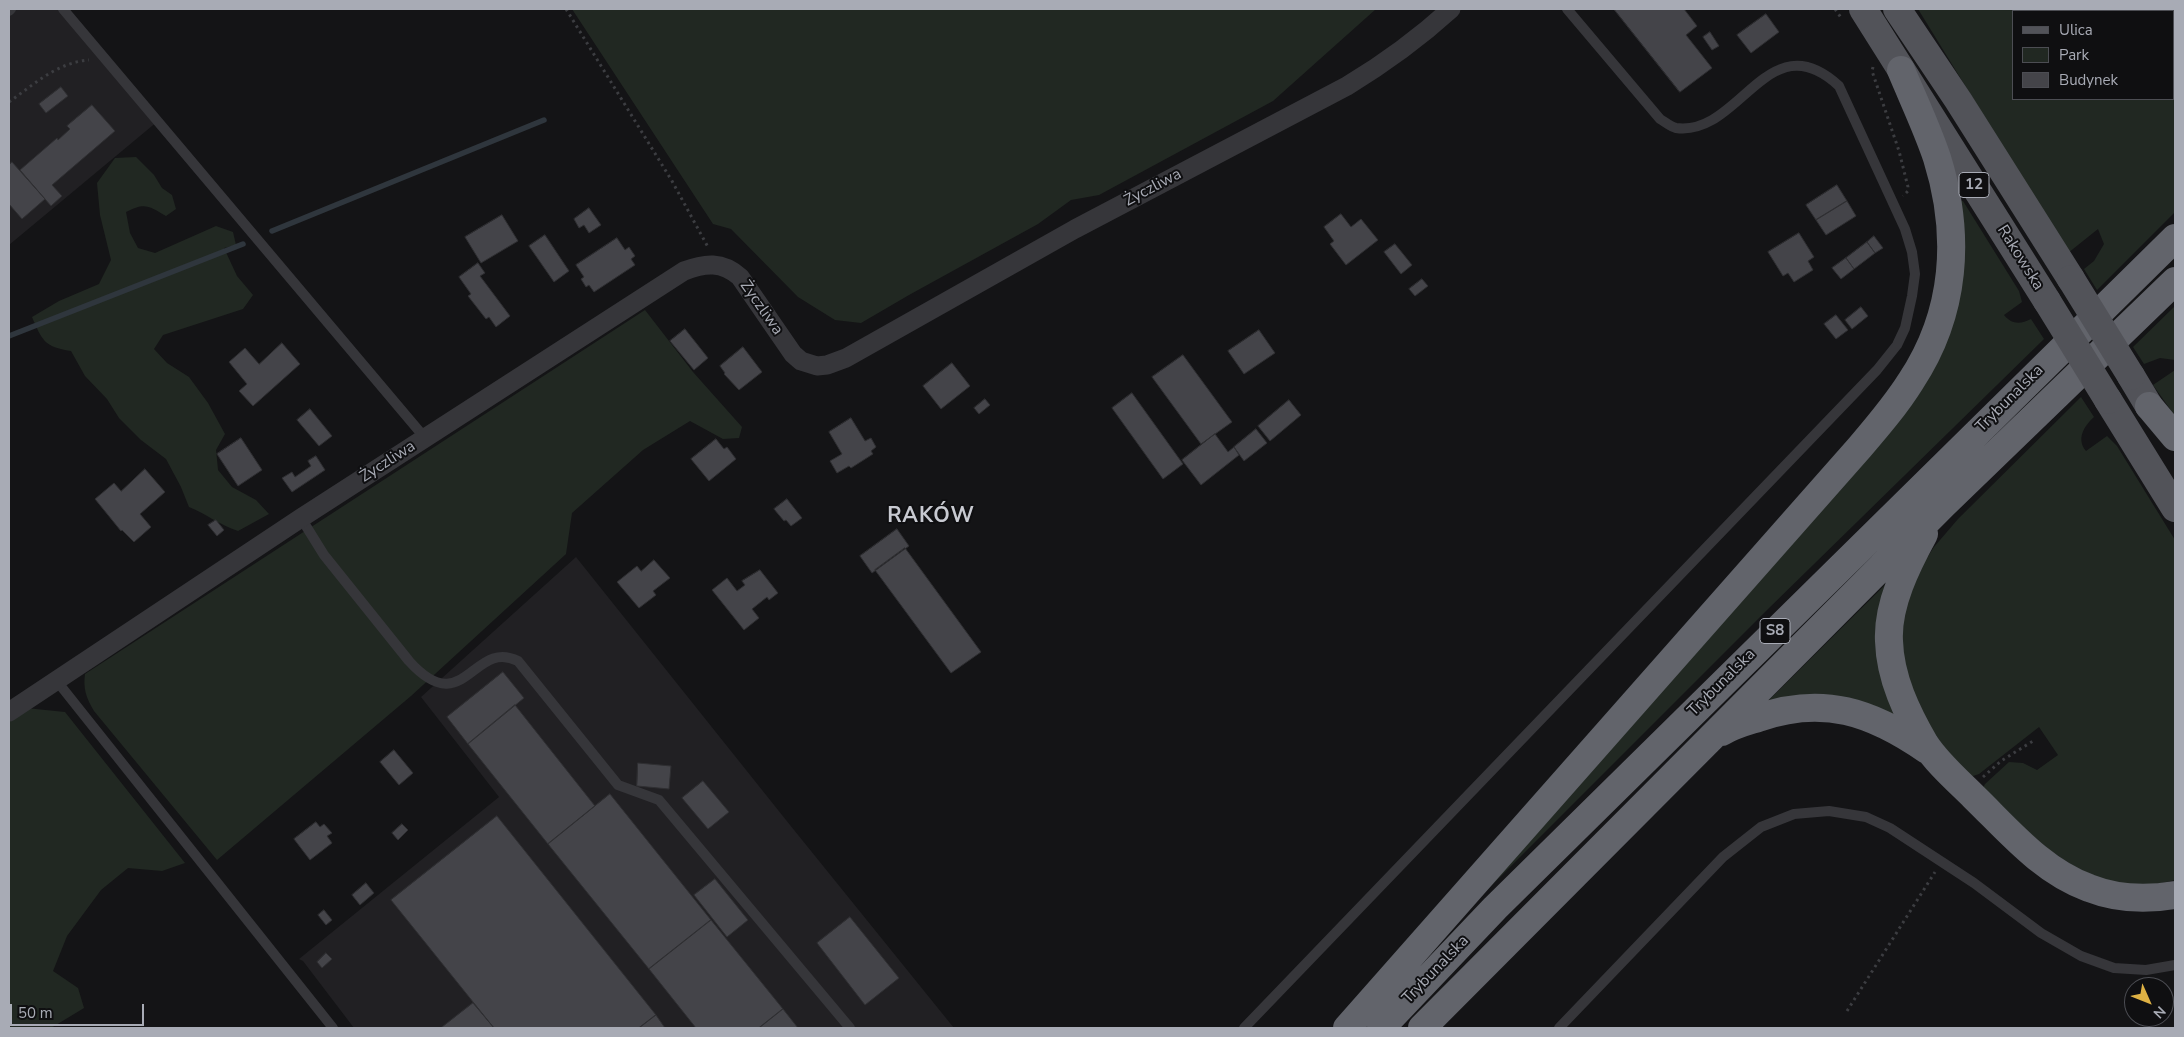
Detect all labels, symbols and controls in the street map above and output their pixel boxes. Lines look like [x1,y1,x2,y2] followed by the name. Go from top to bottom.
[2012,10,2174,100] legend
[2059,20,2093,40] text: Ulica
[2059,45,2089,65] text: Park
[2059,70,2118,90] text: Budynek
[1121,165,1185,211] street label: Życzliwa
[1959,172,1989,198] road number: 12
[1992,222,2048,294] street label: Rakowska
[735,277,787,339] street label: Życzliwa
[1972,361,2048,437] street label: Trybunalska
[357,437,419,487] street label: Życzliwa
[887,504,975,530] district label: RAKÓW
[1760,618,1790,644] road number: S8
[1684,645,1760,721] street label: Trybunalska
[1399,932,1473,1008] street label: Trybunalska
[2124,977,2174,1027] north arrow
[12,994,146,1026] scale bar
[2149,1002,2170,1022] text: N
[18,1003,53,1023] text: 50 m

